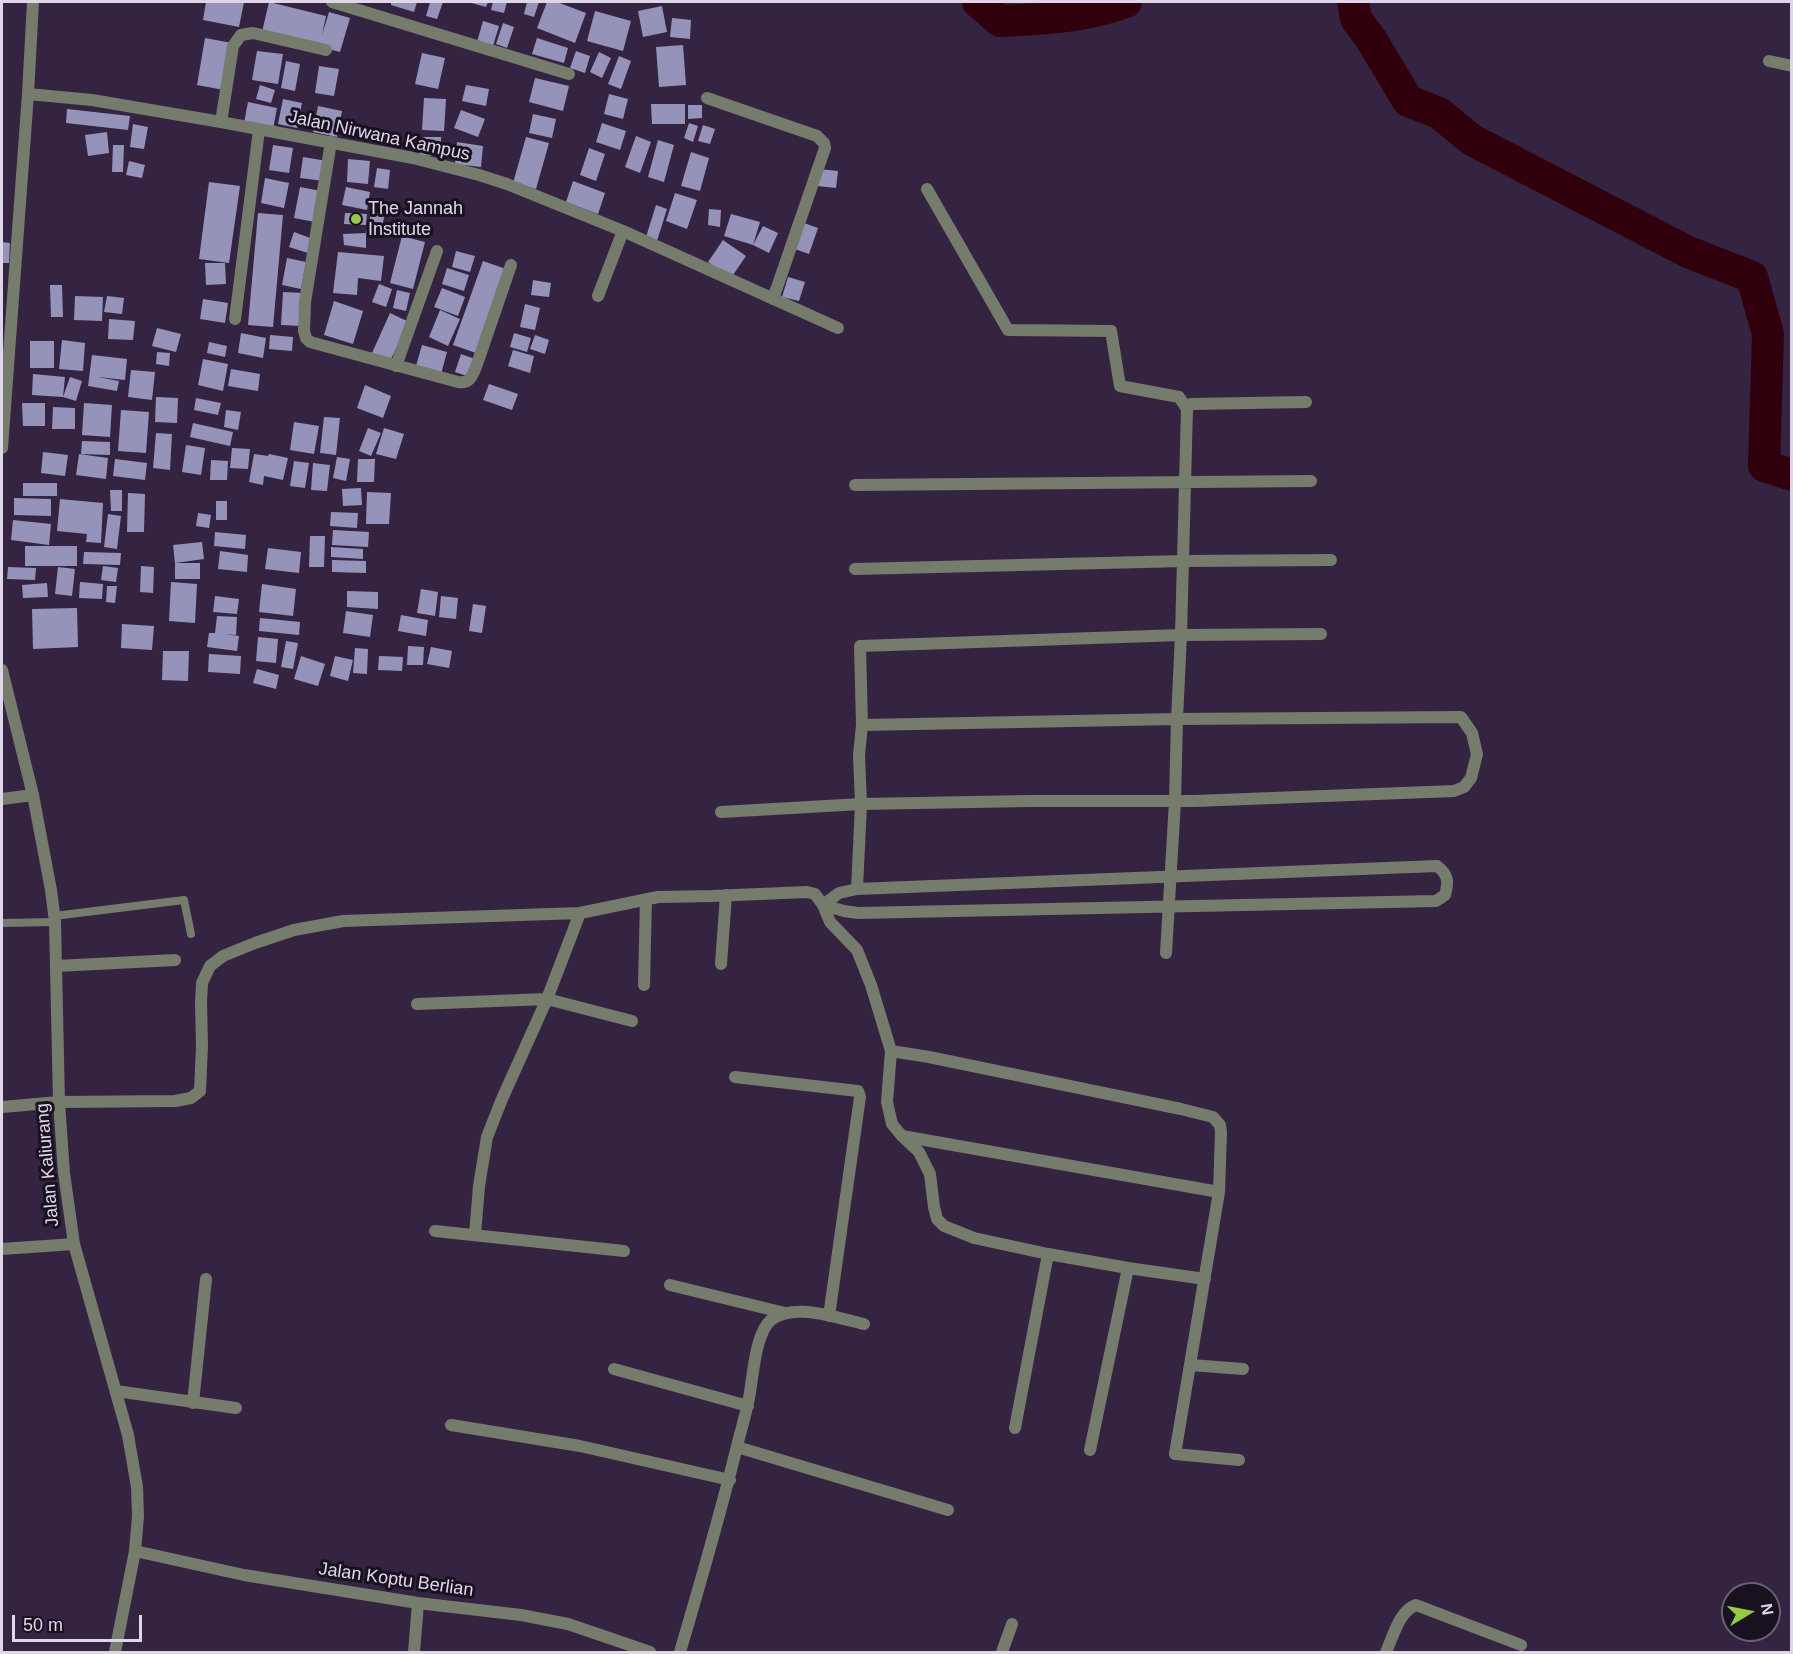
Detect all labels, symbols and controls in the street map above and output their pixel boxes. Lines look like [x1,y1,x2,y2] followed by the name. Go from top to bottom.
[286,106,472,166] street label: Jalan Nirwana Kampus
[368,198,463,240] place label: The Jannah Institute
[349,212,363,226] marker: The Jannah Institute
[32,1102,64,1228] street label: Jalan Kaliurang
[317,1558,475,1602] street label: Jalan Koptu Berlian
[1721,1582,1781,1642] north arrow
[1758,1602,1777,1616] text: N
[15,1603,146,1641] scale bar
[23,1615,63,1635] text: 50 m

